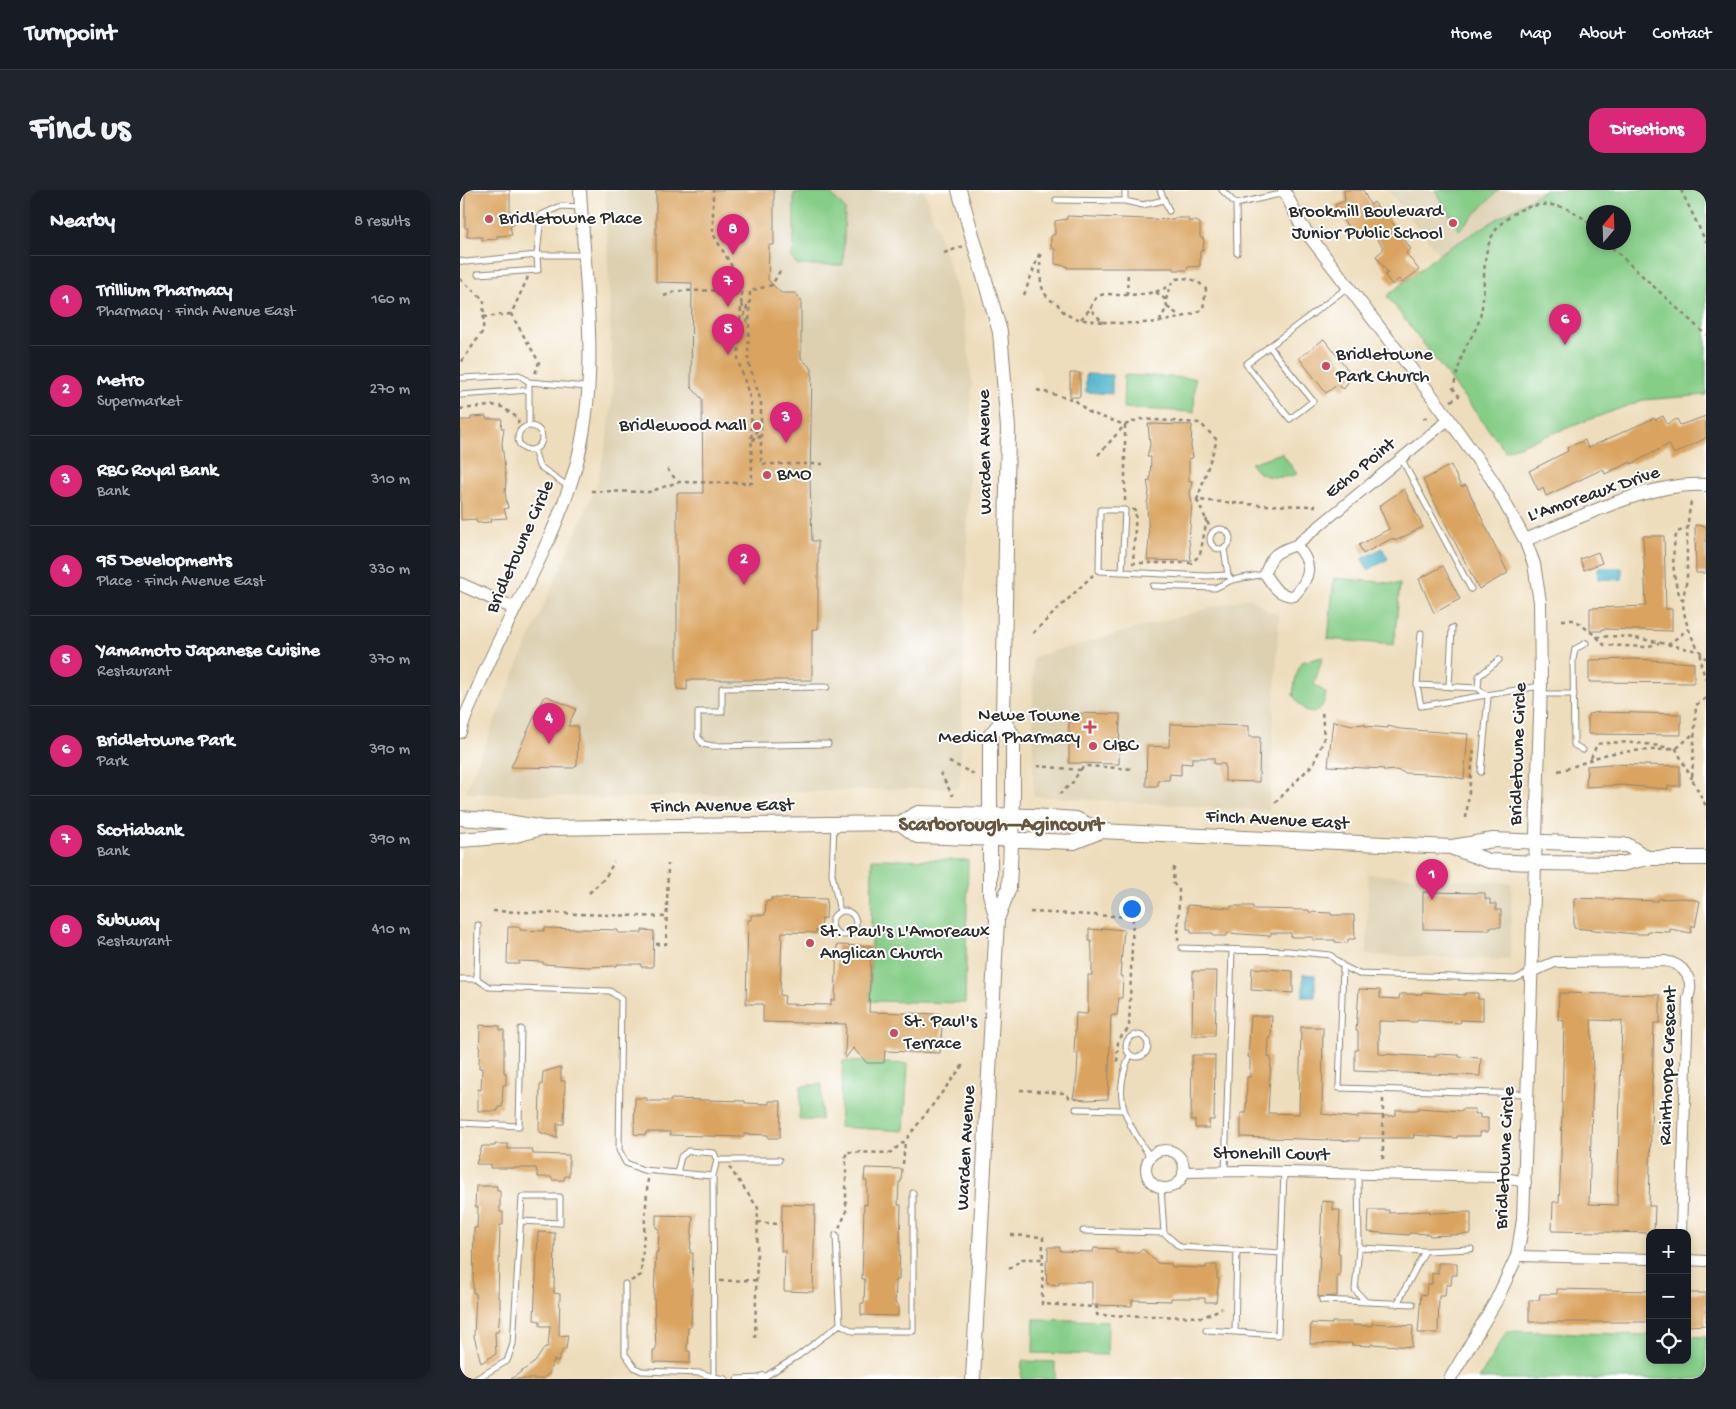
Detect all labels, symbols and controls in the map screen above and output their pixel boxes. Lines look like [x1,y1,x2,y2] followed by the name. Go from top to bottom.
[25,20,116,49] text: Turnpoint
[1450,24,1492,45] text: Home
[1520,24,1551,45] text: Map
[1579,24,1625,45] text: About
[1653,24,1711,45] text: Contact
[1589,108,1706,153] button: Directions
[30,110,130,151] text: Find us
[1288,201,1445,246] place label: Brookmill Boulevard Junior Public School
[1586,205,1631,250] north arrow
[498,208,642,231] place label: Bridletowne Place
[50,210,115,235] text: Nearby
[354,213,410,232] text: 8 results
[483,213,495,225] marker: Bridletowne Place
[717,214,749,255] pin: 8
[1447,217,1459,229] marker: Brookmill Boulevard Junior Public School
[712,266,744,307] pin: 7
[97,280,232,303] text: Trillium Pharmacy
[63,291,69,310] text: 1
[371,291,410,310] text: 160 m
[97,303,295,322] text: Pharmacy · Finch Avenue East
[1549,304,1581,345] pin: 6
[712,314,744,355] pin: 5
[1335,344,1433,389] place label: Bridletowne Park Church
[1320,360,1332,372] marker: Bridletowne Park Church
[97,370,144,393] text: Metro
[62,381,70,400] text: 2
[370,381,410,400] text: 270 m
[973,389,999,515] street label: Warden Avenue
[97,393,182,412] text: Supermarket
[770,402,802,443] pin: 3
[618,415,747,438] place label: Bridlewood Mall
[751,420,763,432] marker: Bridlewood Mall
[1321,432,1403,504] street label: Echo Point
[97,460,218,483] text: RBC Royal Bank
[1525,462,1663,528] street label: L'Amoreaux Drive
[776,464,812,487] place label: BMO
[761,469,773,481] marker: BMO
[62,471,70,490] text: 3
[371,471,410,490] text: 310 m
[481,477,561,618] street label: Bridletowne Circle
[97,483,129,502] text: Bank
[728,544,760,585] pin: 2
[97,550,232,573] text: 95 Developments
[62,561,70,580] text: 4
[369,561,410,580] text: 330 m
[97,573,265,592] text: Place · Finch Avenue East
[97,640,320,663] text: Yamamoto Japanese Cuisine
[62,651,70,670] text: 5
[369,651,410,670] text: 370 m
[97,663,171,682] text: Restaurant
[1505,682,1533,827] street label: Bridletowne Circle
[533,703,565,744] pin: 4
[938,705,1081,750] place label: Newe Towne Medical Pharmacy
[1084,721,1096,733] marker: Newe Towne Medical Pharmacy
[97,730,235,753] text: Bridletowne Park
[1103,735,1140,758] place label: CIBC
[1087,740,1099,752] marker: CIBC
[62,741,70,760] text: 6
[369,741,410,760] text: 390 m
[97,753,128,772] text: Park
[649,794,796,820] street label: Finch Avenue East
[1204,806,1351,836] street label: Finch Avenue East
[899,814,1106,839] district label: Scarborough–Agincourt
[97,820,183,843] text: Scotiabank
[62,831,70,850] text: 7
[369,831,410,850] text: 390 m
[97,843,129,862] text: Bank
[1416,859,1448,900] pin: 1
[1119,896,1145,922] your location
[97,910,159,933] text: Subway
[62,921,70,940] text: 8
[372,921,410,940] text: 410 m
[820,921,990,966] place label: St. Paul's L'Amoreaux Anglican Church
[97,933,171,952] text: Restaurant
[804,937,816,949] marker: St. Paul's L'Amoreaux Anglican Church
[1655,984,1683,1146] street label: Rainthorpe Crescent
[903,1011,978,1056] place label: St. Paul's Terrace
[888,1027,900,1039] marker: St. Paul's Terrace
[952,1085,982,1211] street label: Warden Avenue
[1491,1086,1521,1231] street label: Bridletowne Circle
[1213,1142,1331,1168] street label: Stonehill Court
[1646,1229,1691,1364] map controls
[1646,1229,1691,1274] button: +
[1646,1274,1691,1319] button: −
[1646,1319,1691,1364] button: locate

